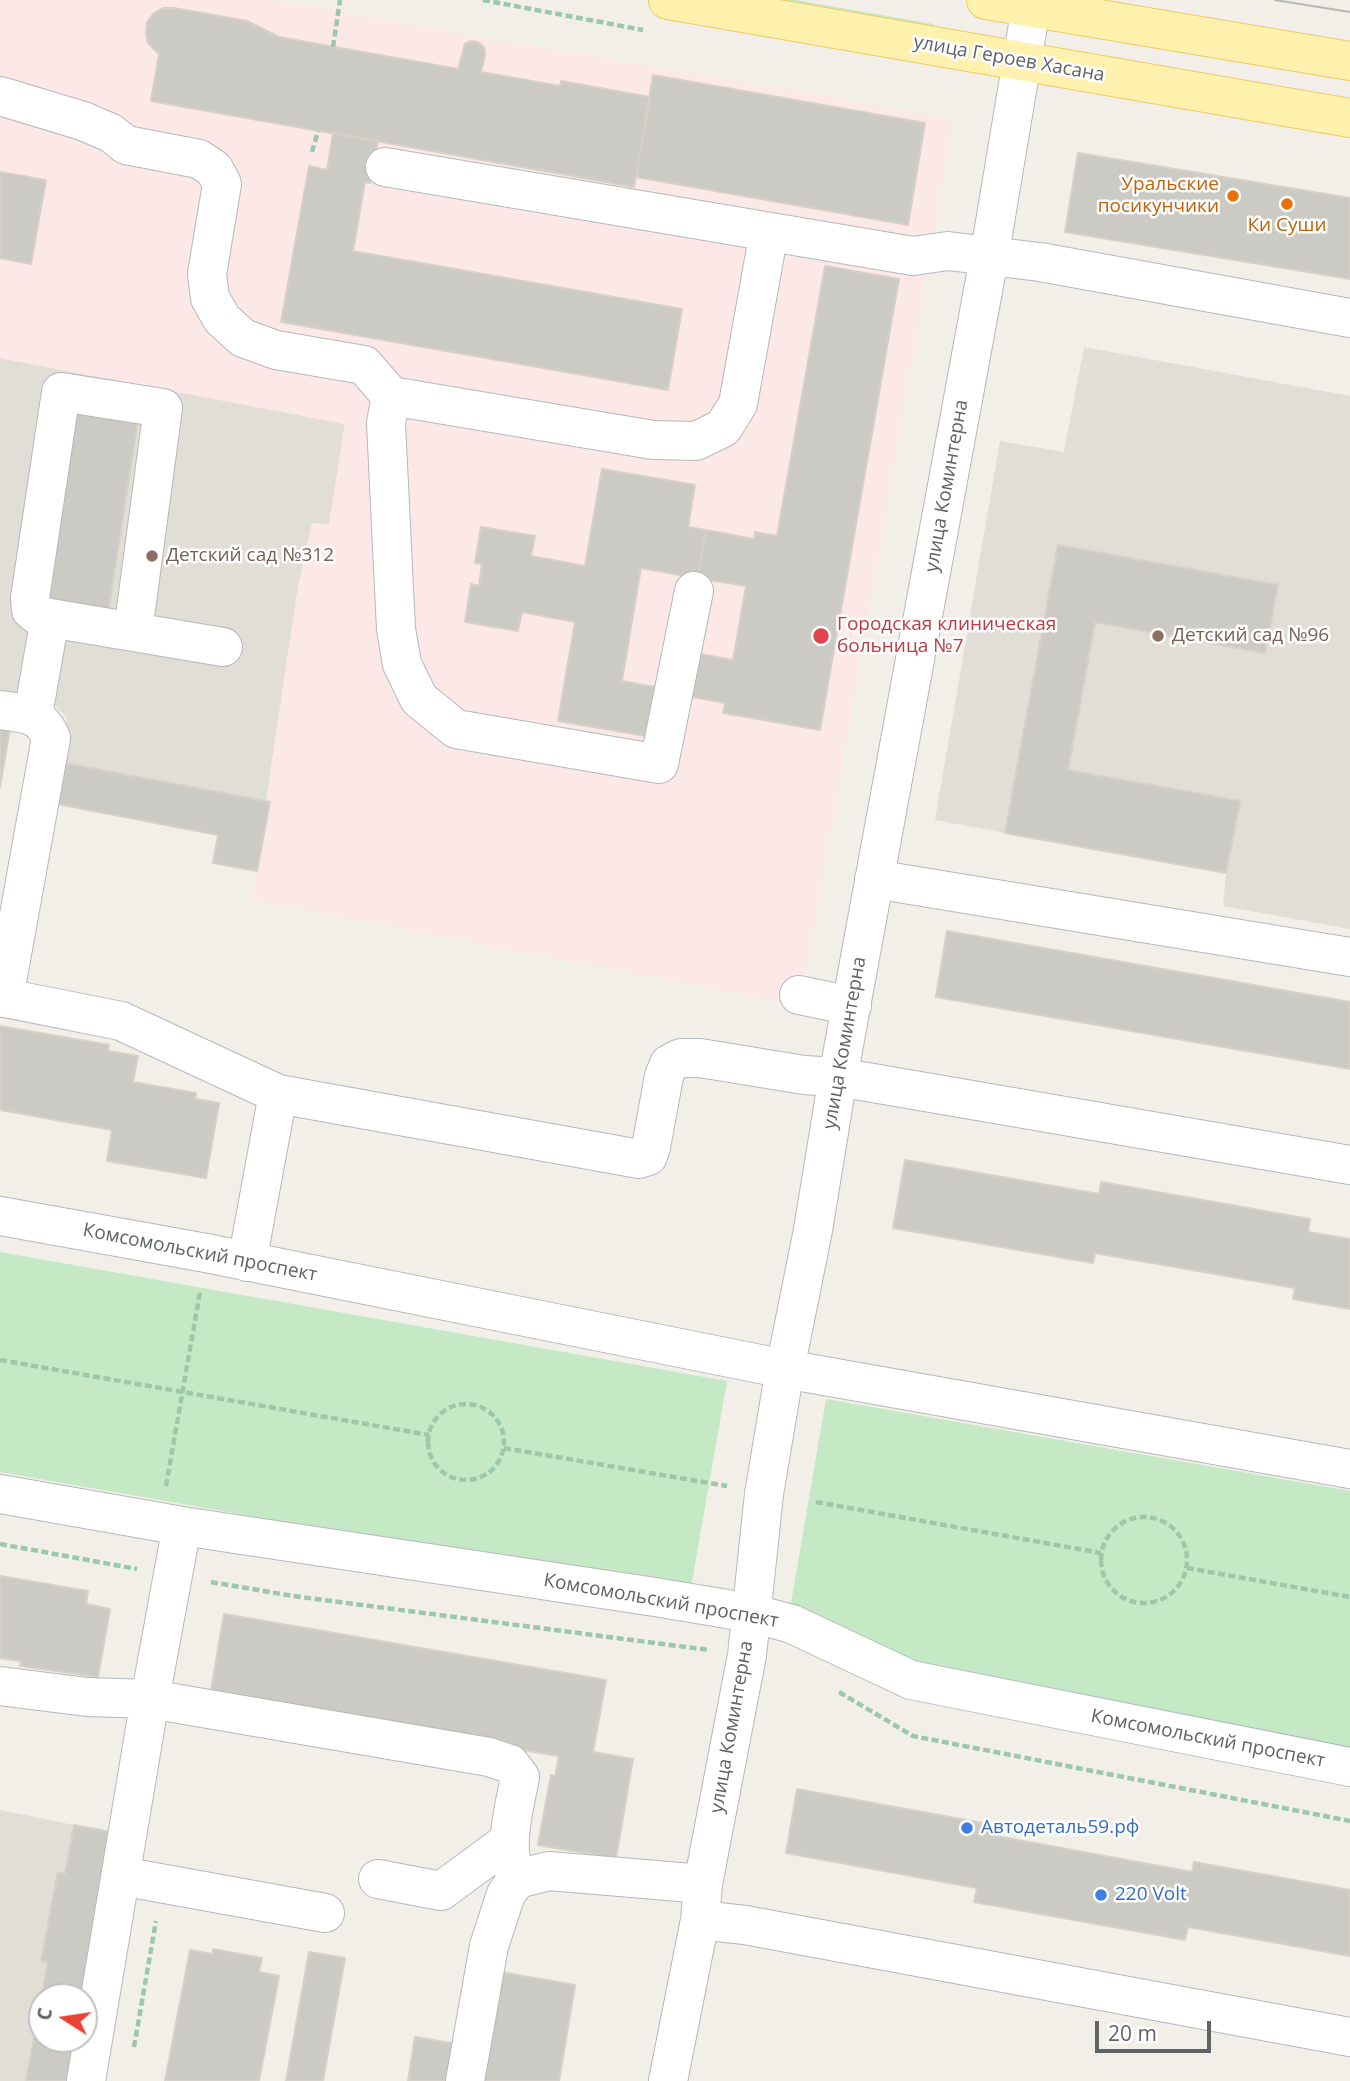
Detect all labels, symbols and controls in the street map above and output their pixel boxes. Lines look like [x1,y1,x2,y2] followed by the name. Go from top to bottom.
[912,31,1106,87] street label: улица Героев Хасана
[1098,174,1219,218] place label: Уральские посикунчики
[1225,188,1241,204] marker: Уральские посикунчики
[1279,196,1295,212] marker: Ки Суши
[1247,215,1327,237] place label: Ки Суши
[921,398,973,574] street label: улица Коминтерна
[166,545,334,567] place label: Детский сад №312
[144,548,160,564] marker: Детский сад №312
[837,614,1056,658] place label: Городская клиническая больница №7
[1172,625,1329,647] place label: Детский сад №96
[811,626,831,646] marker: Городская клиническая больница №7
[1150,628,1166,644] marker: Детский сад №96
[819,955,871,1131] street label: улица Коминтерна
[81,1219,319,1287] street label: Комсомольский проспект
[542,1569,780,1633] street label: Комсомольский проспект
[706,1639,758,1815] street label: улица Коминтерна
[1089,1705,1327,1773] street label: Комсомольский проспект
[981,1817,1139,1839] place label: Автодеталь59.рф
[959,1820,975,1836] marker: Автодеталь59.рф
[1115,1884,1187,1906] place label: 220 Volt
[1093,1887,1109,1903] marker: 220 Volt
[28,1983,98,2053] north arrow
[30,2005,58,2023] text: С
[1098,2008,1214,2052] scale bar
[1108,2019,1157,2047] text: 20 m

